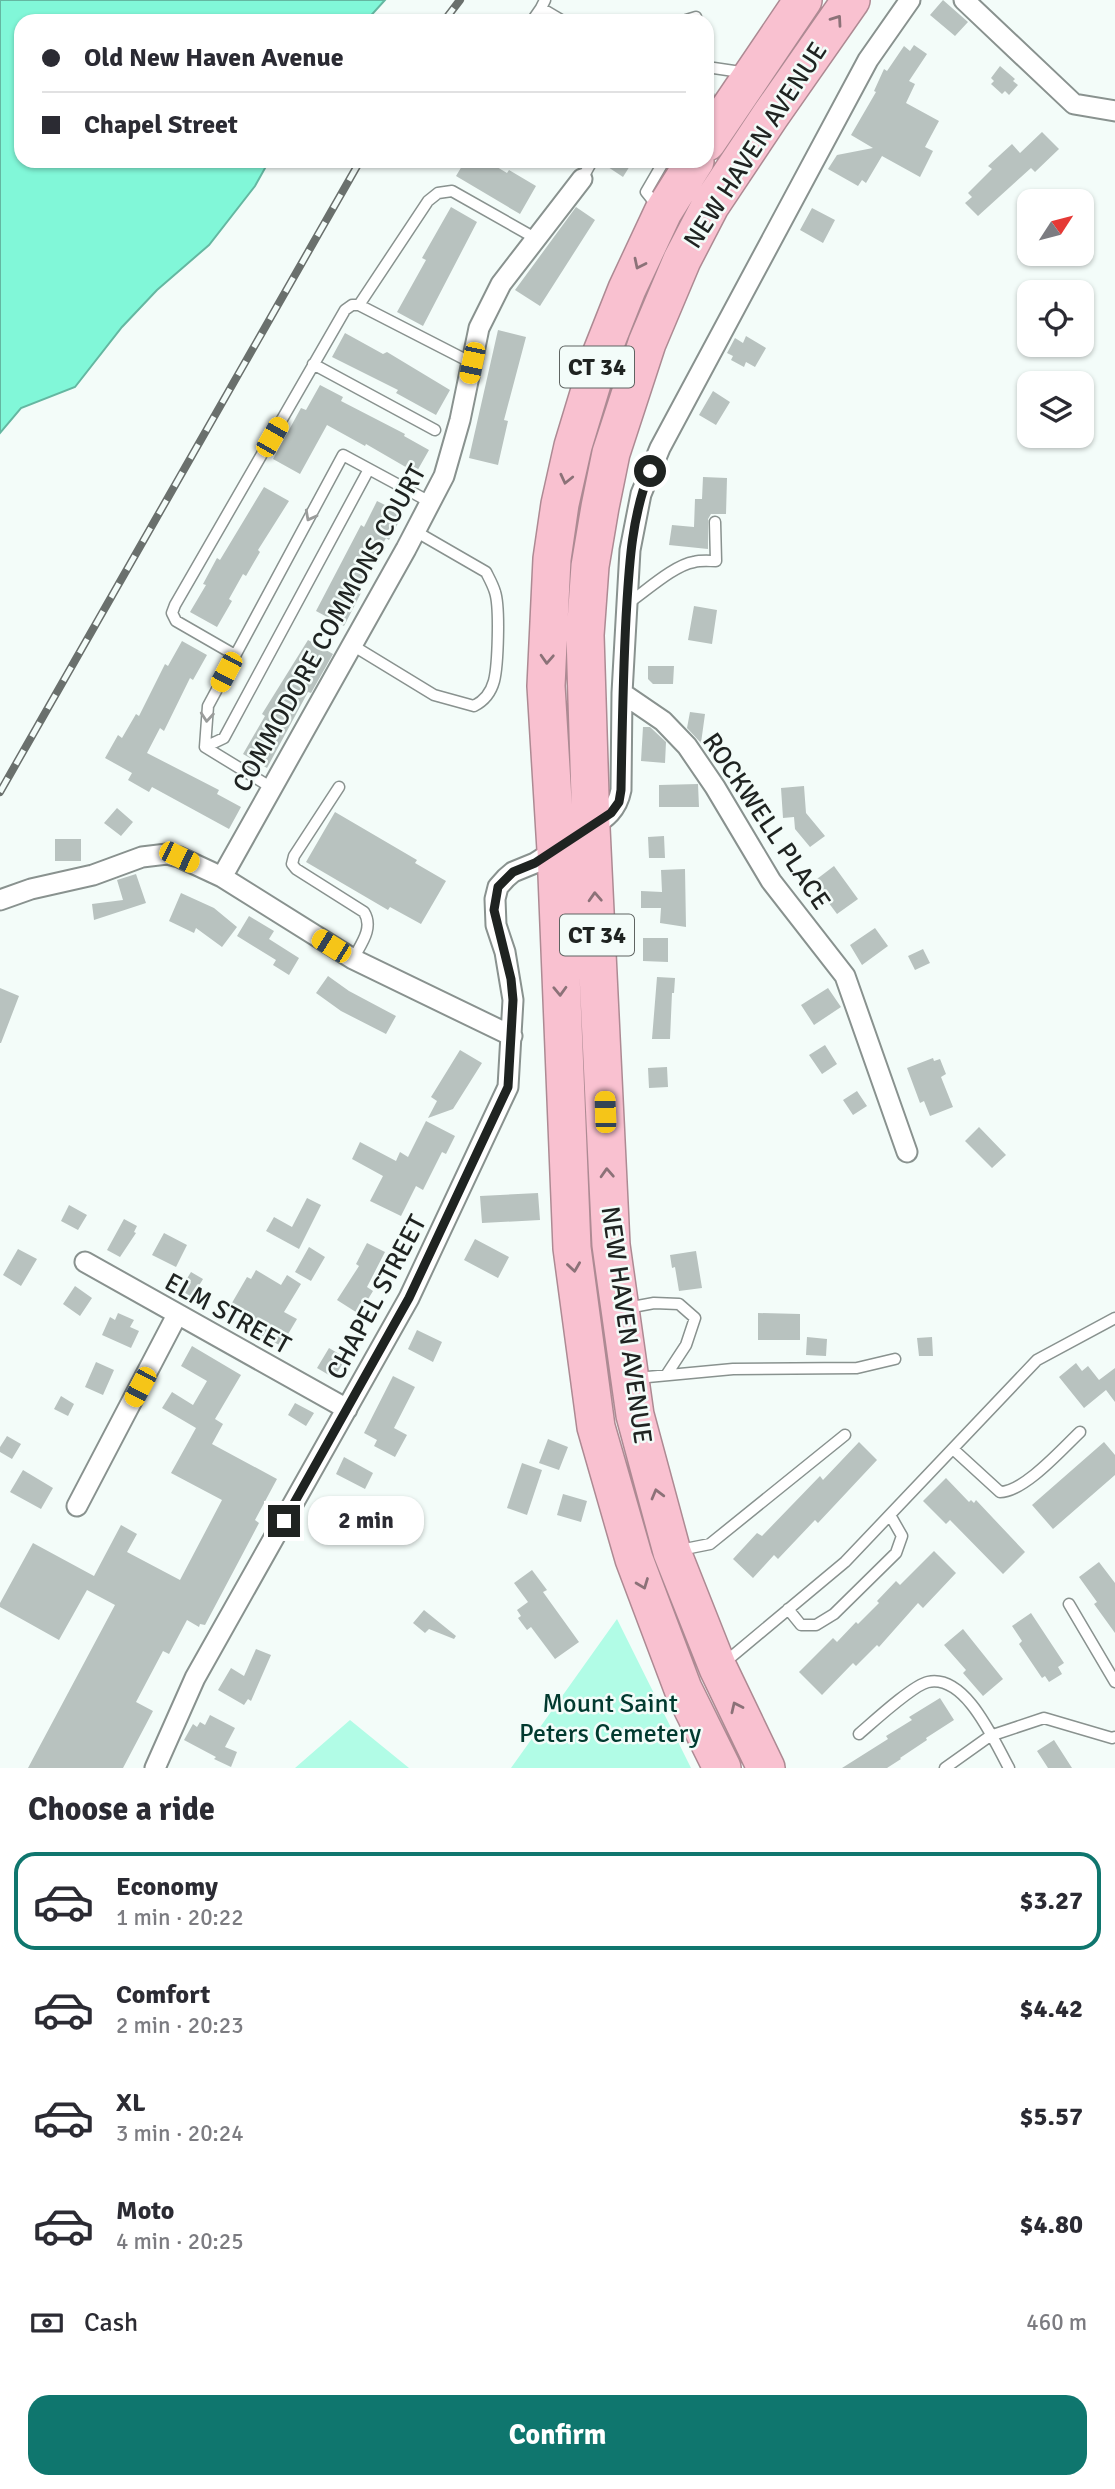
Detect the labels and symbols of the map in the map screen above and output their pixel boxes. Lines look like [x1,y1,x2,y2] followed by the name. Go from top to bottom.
[829,15,841,28] one-way arrow
[677,36,834,255] street label: NEW HAVEN AVENUE
[1017,189,1094,266] north arrow
[633,257,647,269] one-way arrow
[458,340,487,386] car
[560,346,634,388] road number: CT 34
[253,414,292,460] car
[634,455,666,487] route start
[226,459,433,798] street label: COMMODORE COMMONS COURT
[560,473,574,485] one-way arrow
[305,508,318,521] one-way arrow
[207,649,246,695] car
[540,654,555,665] one-way arrow
[200,712,215,723] one-way arrow
[695,727,837,916] street label: ROCKWELL PLACE
[156,838,203,876] car
[588,891,603,902] one-way arrow
[560,915,634,956] road number: CT 34
[308,926,355,966] car
[553,986,568,997] one-way arrow
[594,1091,617,1133] car
[600,1168,615,1179] one-way arrow
[594,1204,659,1446] street label: NEW HAVEN AVENUE
[320,1209,434,1385] street label: CHAPEL STREET
[567,1261,582,1273] one-way arrow
[159,1266,296,1362] street label: ELM STREET
[121,1364,160,1410] car
[650,1488,665,1500] one-way arrow
[308,1496,424,1546] callout: 2 min
[268,1505,300,1537] route end
[635,1578,649,1590] one-way arrow
[519,1688,701,1750] park label: Mount Saint Peters Cemetery
[730,1702,744,1714] one-way arrow

